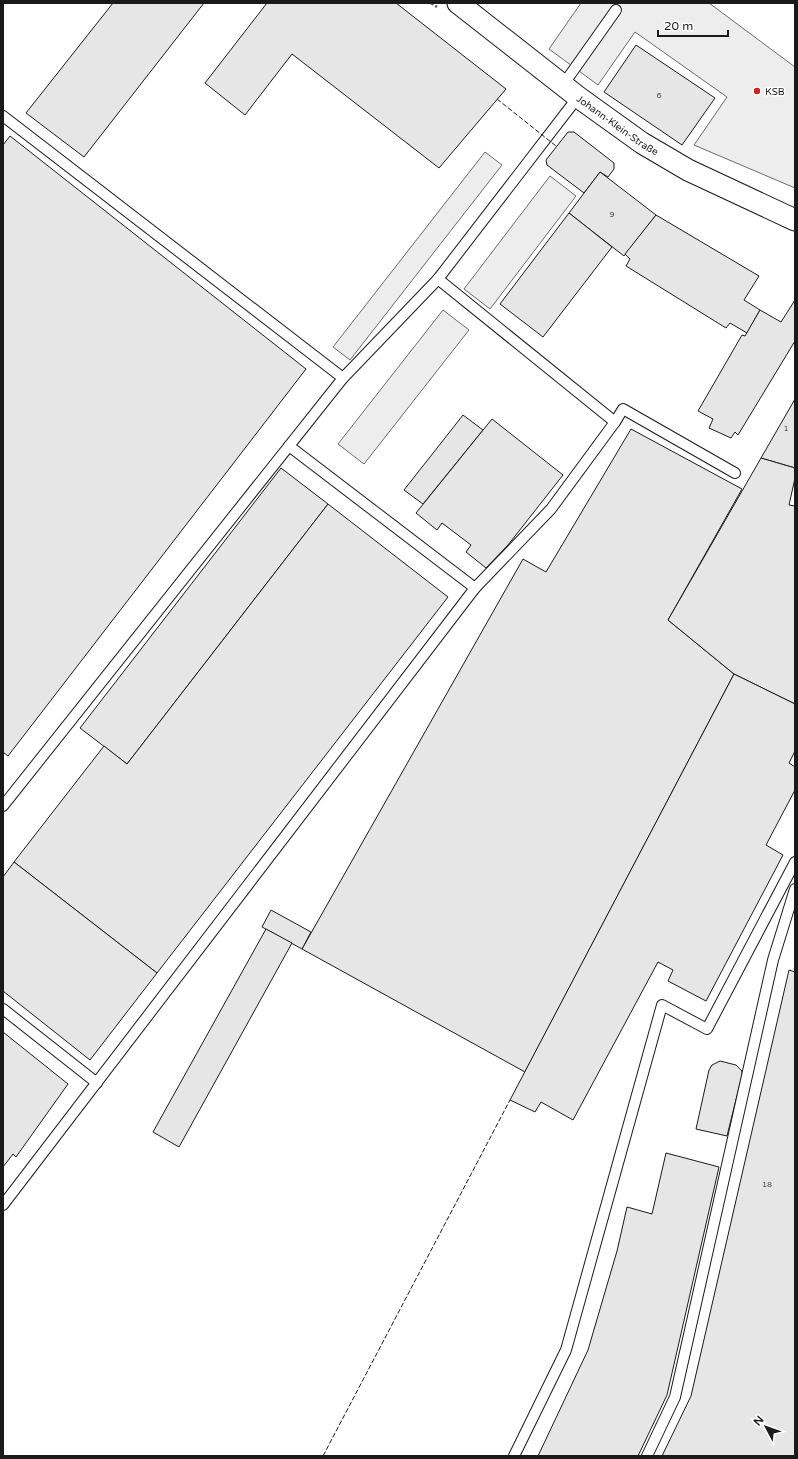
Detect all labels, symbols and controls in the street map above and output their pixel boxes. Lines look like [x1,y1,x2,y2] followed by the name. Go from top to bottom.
[658,12,728,38] scale bar
[664,19,693,33] text: 20 m
[752,86,762,96] marker: KSB
[765,86,785,98] place label: KSB
[656,91,662,100] house number: 6
[574,93,661,158] street label: Johann-Klein-Straße
[609,210,615,219] house number: 9
[783,424,789,433] house number: 1
[762,1180,772,1189] house number: 18
[746,1407,786,1447] north arrow
[751,1413,767,1428] text: N

